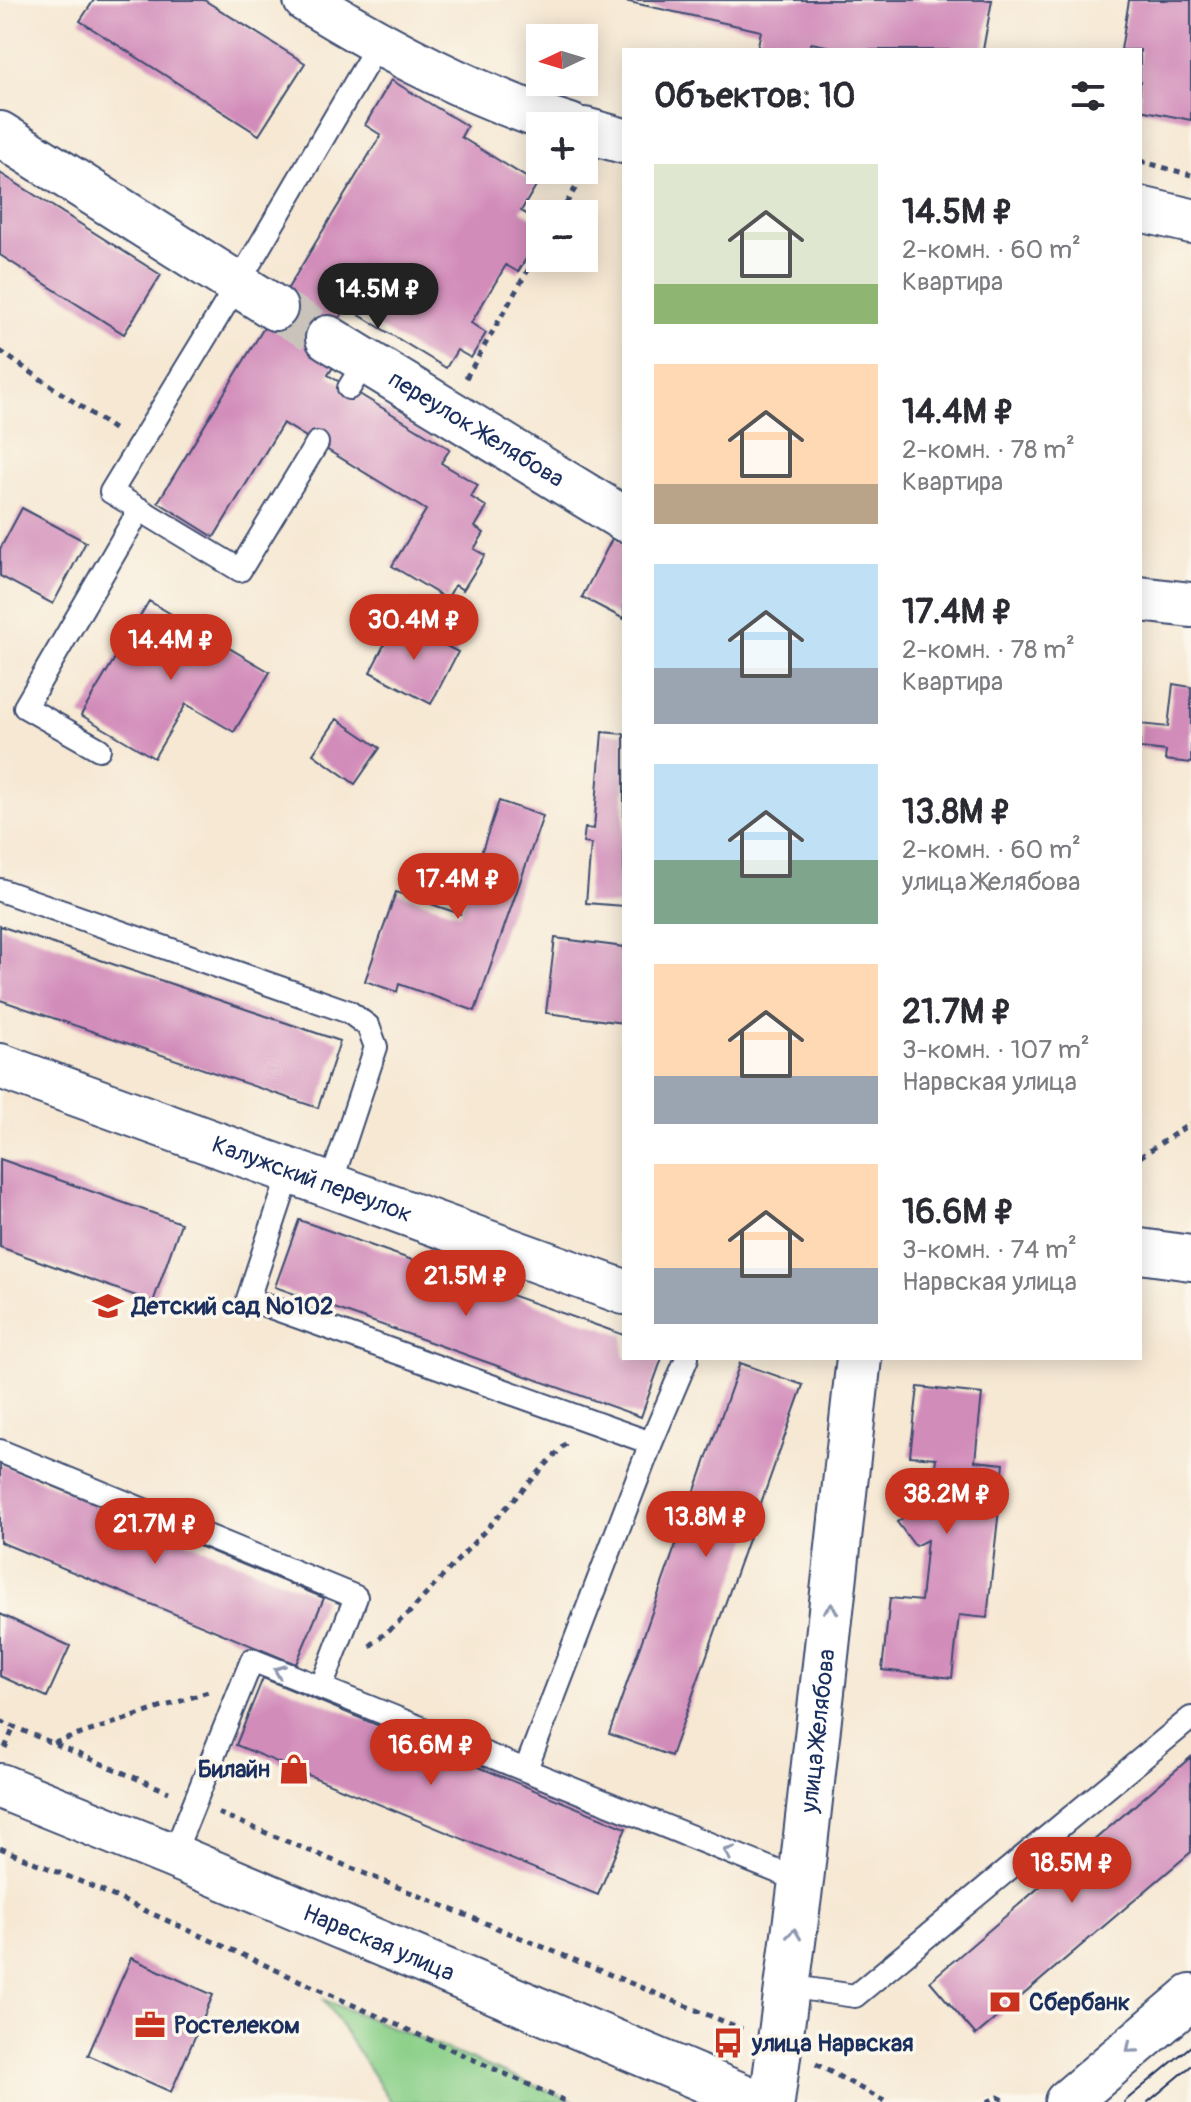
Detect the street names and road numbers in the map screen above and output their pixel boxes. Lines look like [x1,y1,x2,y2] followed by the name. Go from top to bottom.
[383,364,570,493] street label: переулок Желябова
[208,1130,416,1229] street label: Калужский переулок
[794,1647,841,1815] street label: улица Желябова
[299,1898,459,1987] street label: Нарвская улица

